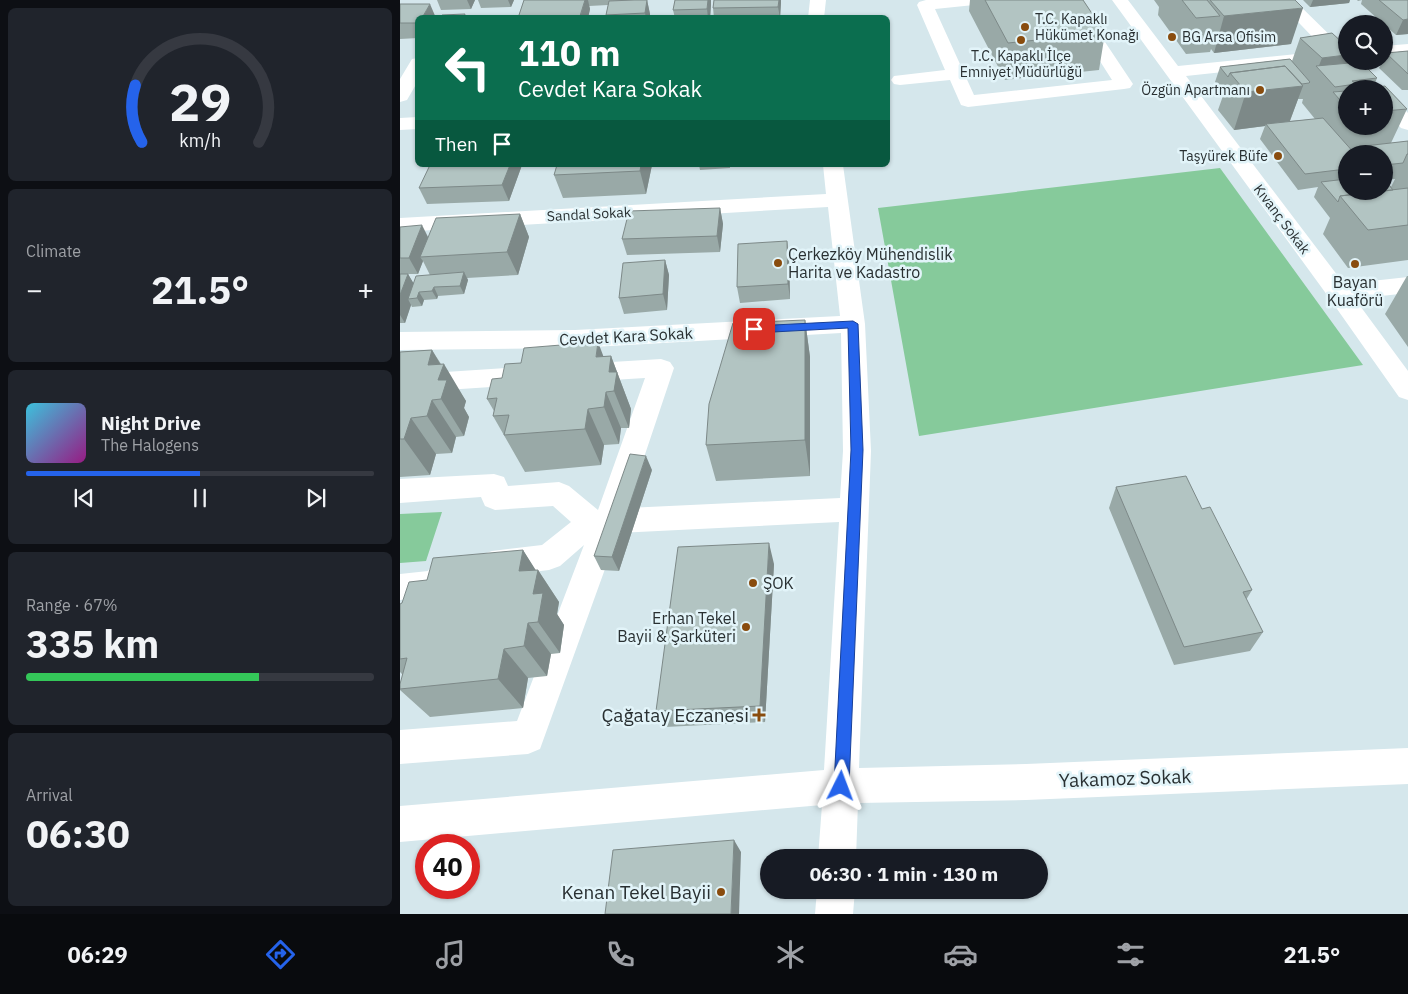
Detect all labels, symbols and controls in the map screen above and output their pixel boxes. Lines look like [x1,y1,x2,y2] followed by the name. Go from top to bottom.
[1035,10,1139,44] place label: T.C. Kapaklı Hükümet Konağı
[1338,15,1393,200] map controls
[1338,15,1393,70] button: search
[1019,21,1031,33] marker: T.C. Kapaklı Hükümet Konağı
[1182,28,1276,46] place label: BG Arsa Ofisim
[518,30,621,76] text: 110 m
[1166,31,1178,43] marker: BG Arsa Ofisim
[1015,34,1027,46] marker: T.C. Kapaklı İlçe Emniyet Müdürlüğü
[435,35,500,100] icon: left
[960,47,1082,81] place label: T.C. Kapaklı İlçe Emniyet Müdürlüğü
[169,68,231,135] text: 29
[518,74,702,103] text: Cevdet Kara Sokak
[1338,80,1393,135] button: +
[1141,81,1250,99] place label: Özgün Apartmanı
[1254,84,1266,96] marker: Özgün Apartmanı
[179,129,221,152] text: km/h
[488,130,516,158] icon: arrive
[435,132,478,156] text: Then
[1338,145,1393,200] button: −
[1179,147,1268,165] place label: Taşyürek Büfe
[1272,150,1284,162] marker: Taşyürek Büfe
[1250,180,1315,258] street label: Kıvanç Sokak
[546,203,632,225] street label: Sandal Sokak
[26,241,81,261] text: Climate
[788,244,953,282] place label: Çerkezköy Mühendislik Harita ve Kadastro
[772,257,784,269] marker: Çerkezköy Mühendislik Harita ve Kadastro
[1349,258,1361,270] marker: Bayan Kuaförü
[151,265,249,314] text: 21.5°
[26,271,43,308] text: −
[357,271,374,308] text: +
[1327,272,1383,310] place label: Bayan Kuaförü
[733,308,775,350] pin
[740,315,768,343] icon: arrive
[559,322,694,349] street label: Cevdet Kara Sokak
[101,411,201,435] text: Night Drive
[101,435,199,455] text: The Halogens
[70,484,98,512] icon: previous
[186,484,214,512] icon: pause
[302,484,330,512] icon: next
[763,573,794,593] place label: ŞOK
[747,577,759,589] marker: ŞOK
[26,595,118,615] text: Range · 67%
[617,608,736,646] place label: Erhan Tekel Bayii & Şarküteri
[26,619,159,668] text: 335 km
[740,621,752,633] marker: Erhan Tekel Bayii & Şarküteri
[602,703,749,727] place label: Çağatay Eczanesi
[753,709,765,721] marker: Çağatay Eczanesi
[814,759,866,811] position arrow
[1058,764,1192,792] street label: Yakamoz Sokak
[26,785,73,805] text: Arrival
[26,809,130,858] text: 06:30
[415,834,480,899] speed limit sign: 40
[810,862,998,886] text: 06:30 · 1 min · 130 m
[562,880,711,904] place label: Kenan Tekel Bayii
[715,886,727,898] marker: Kenan Tekel Bayii
[263,937,298,972] icon: directions
[433,937,468,972] icon: music
[603,937,638,972] icon: phone
[773,937,808,972] icon: climate
[943,937,978,972] icon: car
[1113,937,1148,972] icon: filters
[68,940,128,969] text: 06:29
[1284,940,1340,969] text: 21.5°

